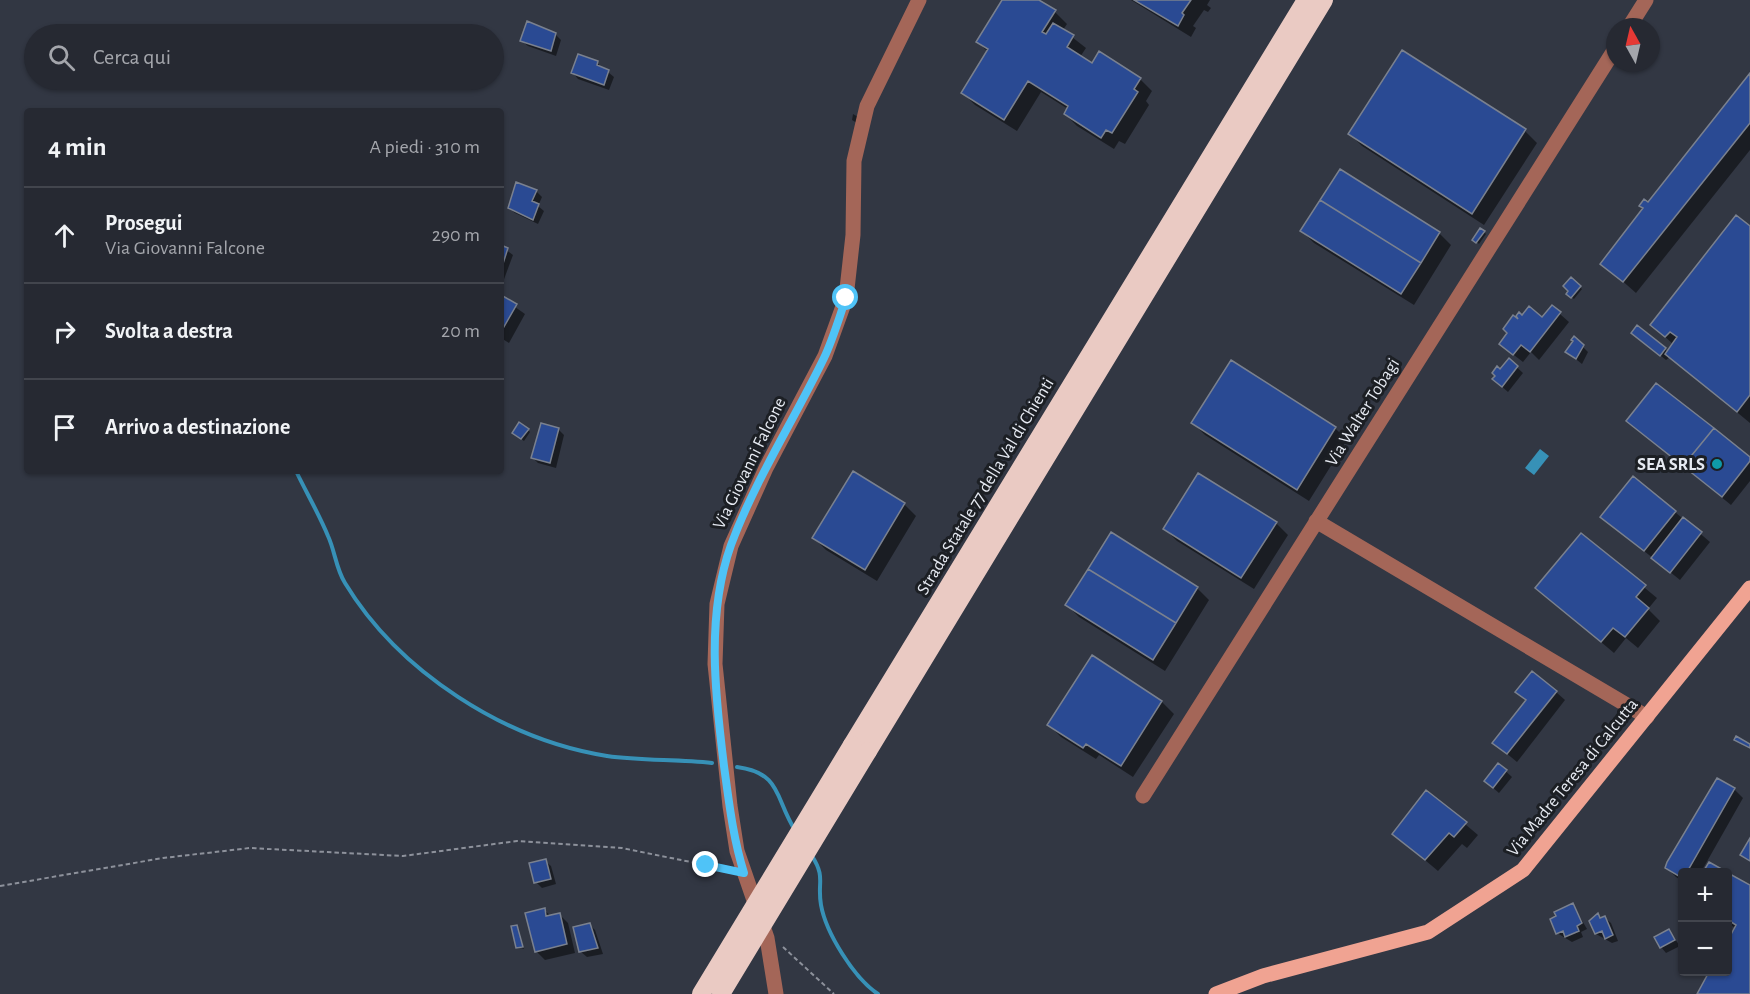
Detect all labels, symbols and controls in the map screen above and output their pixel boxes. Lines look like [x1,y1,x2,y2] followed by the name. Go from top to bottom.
[1606,18,1660,72] north arrow
[24,24,504,90] search box
[45,41,78,74] icon: search
[93,46,171,68] text: Cerca qui
[48,134,107,160] text: 4 min
[370,137,480,157] text: A piedi · 310 m
[105,212,182,234] text: Prosegui
[48,219,81,252] icon: ahead
[432,225,480,245] text: 290 m
[105,238,265,258] text: Via Giovanni Falcone
[832,284,858,310] route start
[48,315,81,348] icon: right
[105,320,233,342] text: Svolta a destra
[441,321,480,341] text: 20 m
[1323,355,1403,470] street label: Via Walter Tobagi
[914,375,1058,598] street label: Strada Statale 77 della Val di Chienti
[710,395,790,532] street label: Via Giovanni Falcone
[48,411,81,444] icon: arrive
[105,416,290,438] text: Arrivo a destinazione
[1637,456,1705,474] place label: SEA SRLS
[1710,457,1724,471] marker: SEA SRLS
[1504,695,1642,860] street label: Via Madre Teresa di Calcutta
[692,851,718,877] route end
[1678,868,1732,976] map controls
[1678,868,1732,922] button: +
[1678,922,1732,976] button: −

